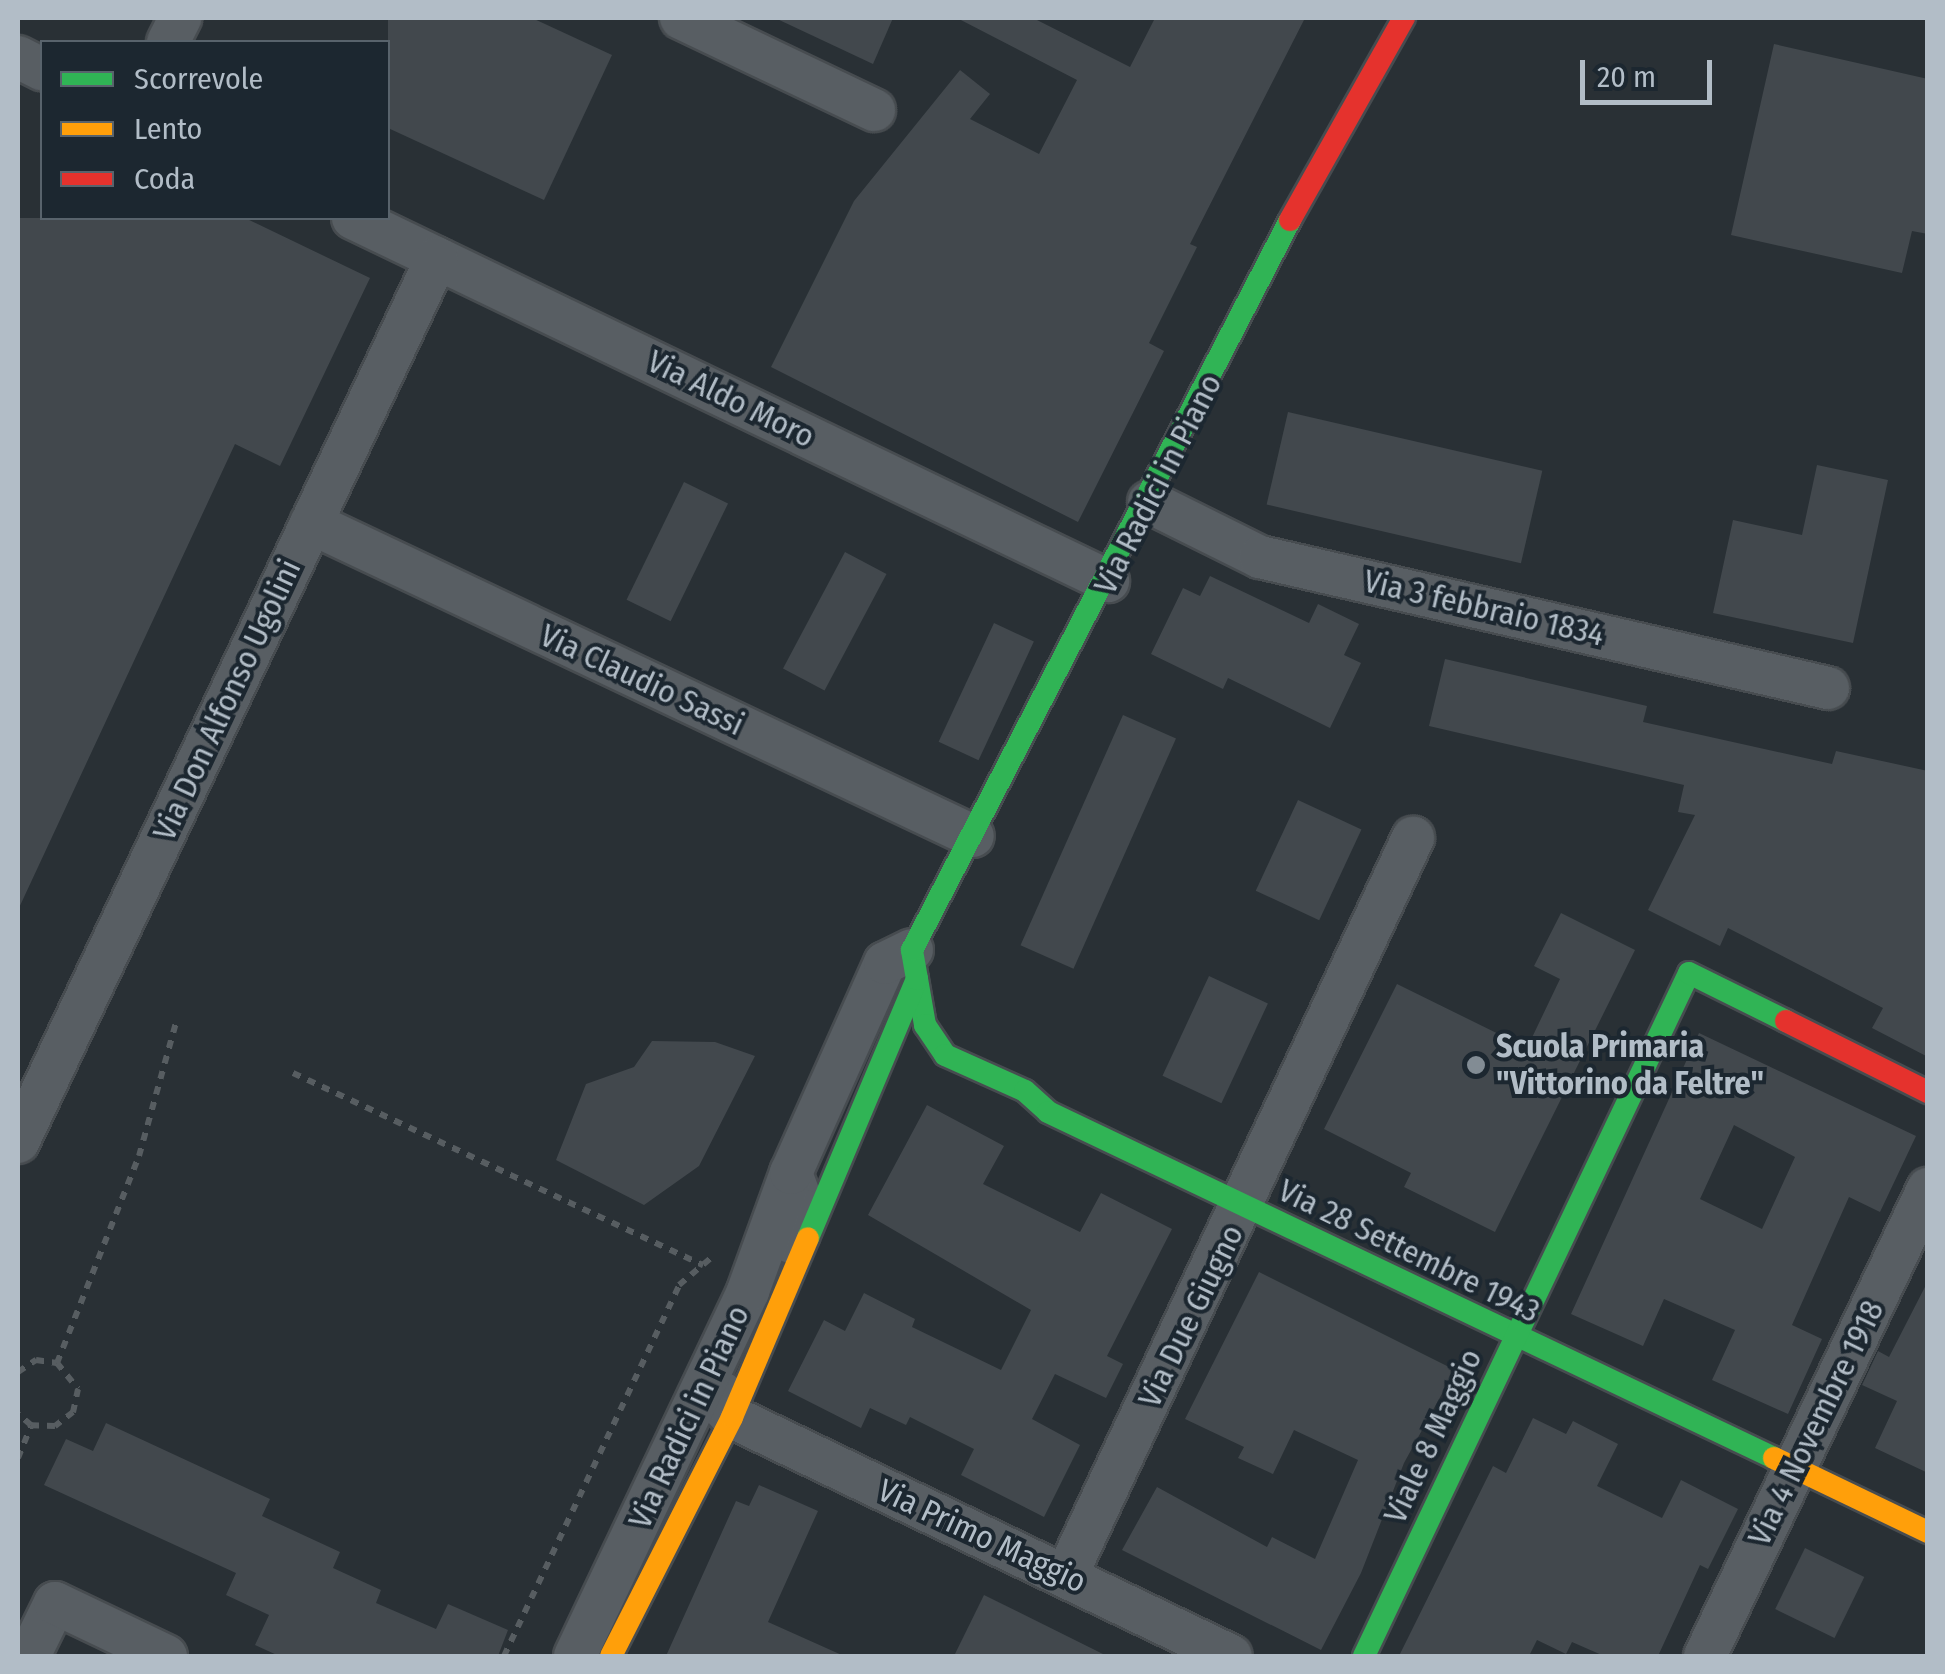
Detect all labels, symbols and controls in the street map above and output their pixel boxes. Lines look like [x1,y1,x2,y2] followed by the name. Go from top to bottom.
[40,40,390,220] legend
[1585,40,1718,102] scale bar
[1597,59,1656,95] text: 20 m
[134,61,263,97] text: Scorrevole
[134,111,202,147] text: Lento
[134,161,195,197] text: Coda
[641,342,821,456] street label: Via Aldo Moro
[1086,368,1230,600] street label: Via Radici in Piano
[145,553,309,847] street label: Via Don Alfonso Ugolini
[1360,562,1608,654] street label: Via 3 febbraio 1834
[534,616,750,744] street label: Via Claudio Sassi
[1496,1028,1764,1103] place label: Scuola Primaria "Vittorino da Feltre"
[1465,1054,1487,1076] marker: Scuola Primaria "Vittorino da Feltre"
[1272,1171,1546,1331] street label: Via 28 Settembre 1943
[1130,1219,1252,1413] street label: Via Due Giugno
[1740,1294,1892,1552] street label: Via 4 Novembre 1918
[621,1299,757,1535] street label: Via Radici in Piano
[1376,1343,1490,1529] street label: Viale 8 Maggio
[872,1471,1092,1601] street label: Via Primo Maggio

